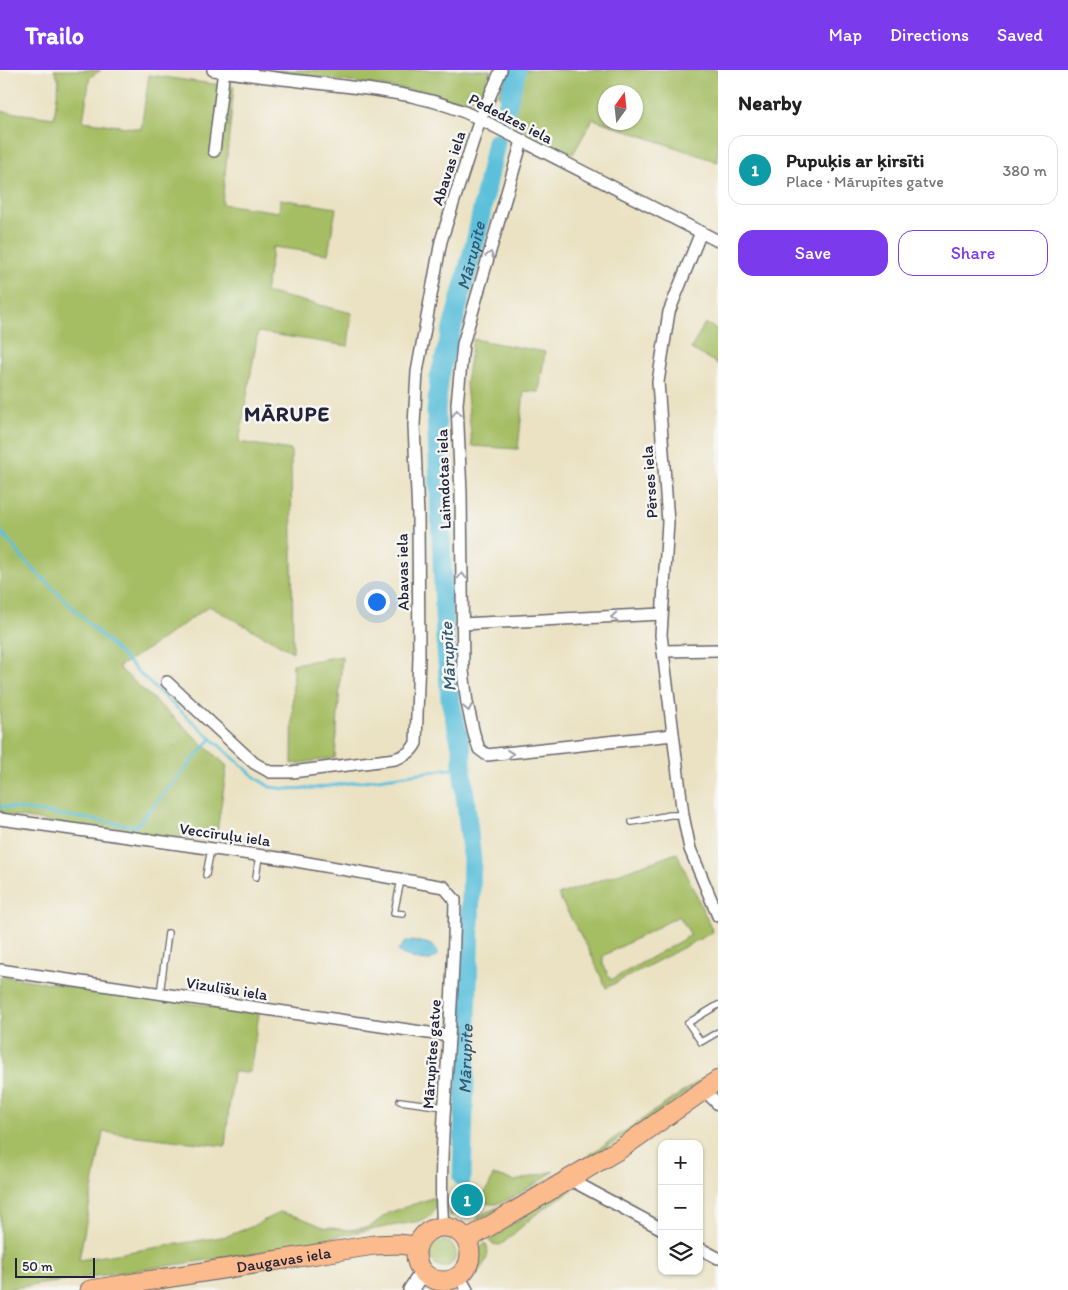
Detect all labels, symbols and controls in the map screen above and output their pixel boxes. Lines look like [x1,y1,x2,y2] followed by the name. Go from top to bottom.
[25,21,84,50] text: Trailo
[829,24,862,46] text: Map
[890,24,969,46] text: Directions
[997,24,1043,46] text: Saved
[598,85,643,130] north arrow
[466,89,557,148] street label: Pededzes iela
[738,90,802,115] text: Nearby
[428,128,469,208] street label: Abavas iela
[786,149,924,172] text: Pupuķis ar ķirsīti
[751,161,759,180] text: 1
[1003,161,1047,180] text: 380 m
[786,172,944,191] text: Place · Mārupītes gatve
[452,218,491,292] water label: Mārupīte
[738,230,888,276] button: Save
[898,230,1048,276] button: Share
[484,251,494,260] one-way arrow
[244,401,330,426] district label: MĀRUPE
[452,409,463,417] one-way arrow
[432,428,455,529] street label: Laimdotas iela
[637,444,662,519] street label: Pērses iela
[392,533,413,611] street label: Abavas iela
[457,571,467,579] one-way arrow
[364,589,390,615] your location
[610,611,618,622] one-way arrow
[435,620,461,692] water label: Mārupīte
[463,703,473,712] one-way arrow
[506,749,514,760] one-way arrow
[178,819,272,850] street label: Veccīruļu iela
[185,973,270,1004] street label: Vizulīšu iela
[418,999,445,1110] street label: Mārupītes gatve
[454,1023,478,1094] water label: Mārupīte
[658,1140,703,1275] map controls
[658,1140,703,1185] button: +
[451,1181,483,1219] pin: 1
[658,1185,703,1230] button: −
[658,1230,703,1275] button: layers
[235,1243,333,1277] street label: Daugavas iela
[15,1255,95,1278] scale bar
[22,1258,53,1275] text: 50 m

